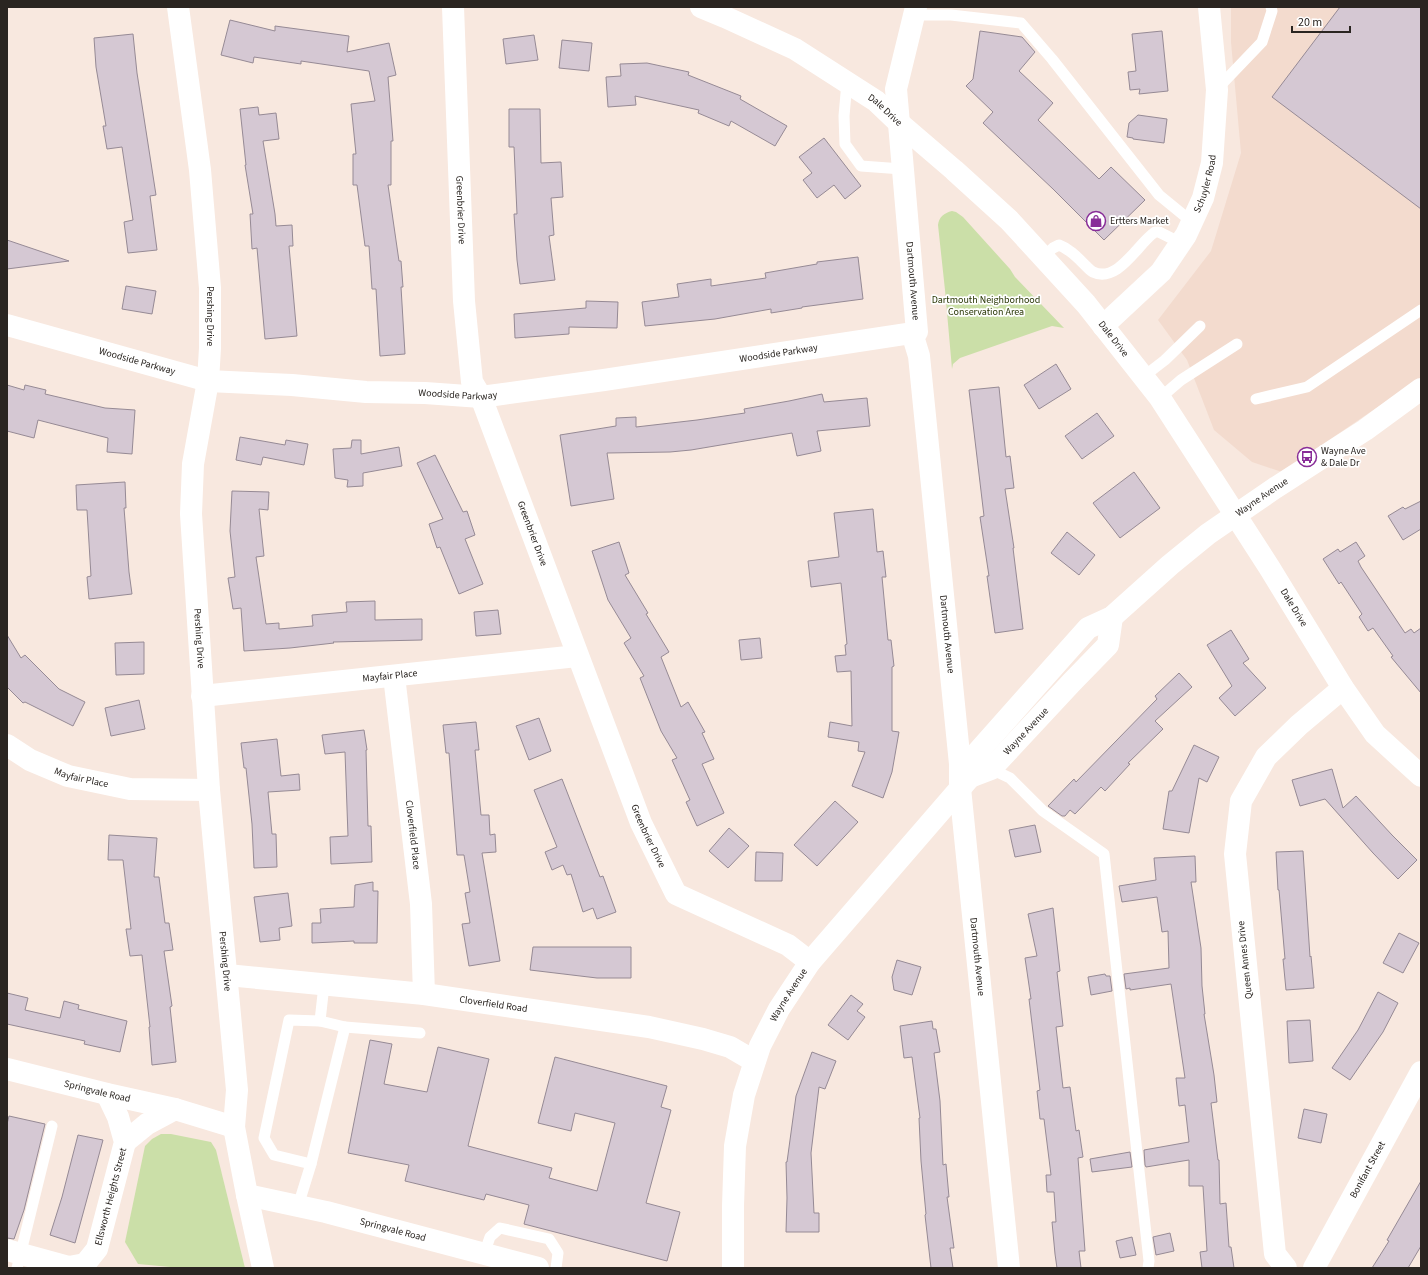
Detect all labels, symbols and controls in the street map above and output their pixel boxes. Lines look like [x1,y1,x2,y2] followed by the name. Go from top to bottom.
[1292,8,1350,34] scale bar
[1298,14,1322,31] text: 20 m
[865,91,905,130] street label: Dale Drive
[1190,154,1220,215] street label: Schuyler Road
[452,175,469,244] street label: Greenbrier Drive
[1085,210,1107,232] shop icon: Ertters Market
[1110,214,1169,228] place label: Ertters Market
[902,241,923,321] street label: Dartmouth Avenue
[203,286,217,346] street label: Pershing Drive
[932,293,1040,319] park label: Dartmouth Neighborhood Conservation Area
[1095,318,1132,360] street label: Dale Drive
[738,340,819,366] street label: Woodside Parkway
[97,344,177,379] street label: Woodside Parkway
[418,386,498,404] street label: Woodside Parkway
[1321,444,1366,470] place label: Wayne Ave & Dale Dr
[1296,446,1318,468] bus stop icon: Wayne Ave & Dale Dr
[1233,474,1291,520] street label: Wayne Avenue
[514,499,551,568] street label: Greenbrier Drive
[1277,586,1311,629] street label: Dale Drive
[936,594,958,674] street label: Dartmouth Avenue
[190,608,208,669] street label: Pershing Drive
[362,666,418,686] street label: Mayfair Place
[1000,704,1052,758] street label: Wayne Avenue
[52,764,110,791] street label: Mayfair Place
[402,799,424,870] street label: Cloverfield Place
[628,802,669,870] street label: Greenbrier Drive
[966,917,988,997] street label: Dartmouth Avenue
[1234,920,1256,1000] street label: Queen Annes Drive
[215,931,235,992] street label: Pershing Drive
[767,966,811,1024] street label: Wayne Avenue
[458,992,528,1016] street label: Cloverfield Road
[63,1077,132,1106] street label: Springvale Road
[1346,1138,1389,1201] street label: Bonifant Street
[91,1146,130,1247] street label: Ellsworth Heights Street
[358,1214,428,1245] street label: Springvale Road

